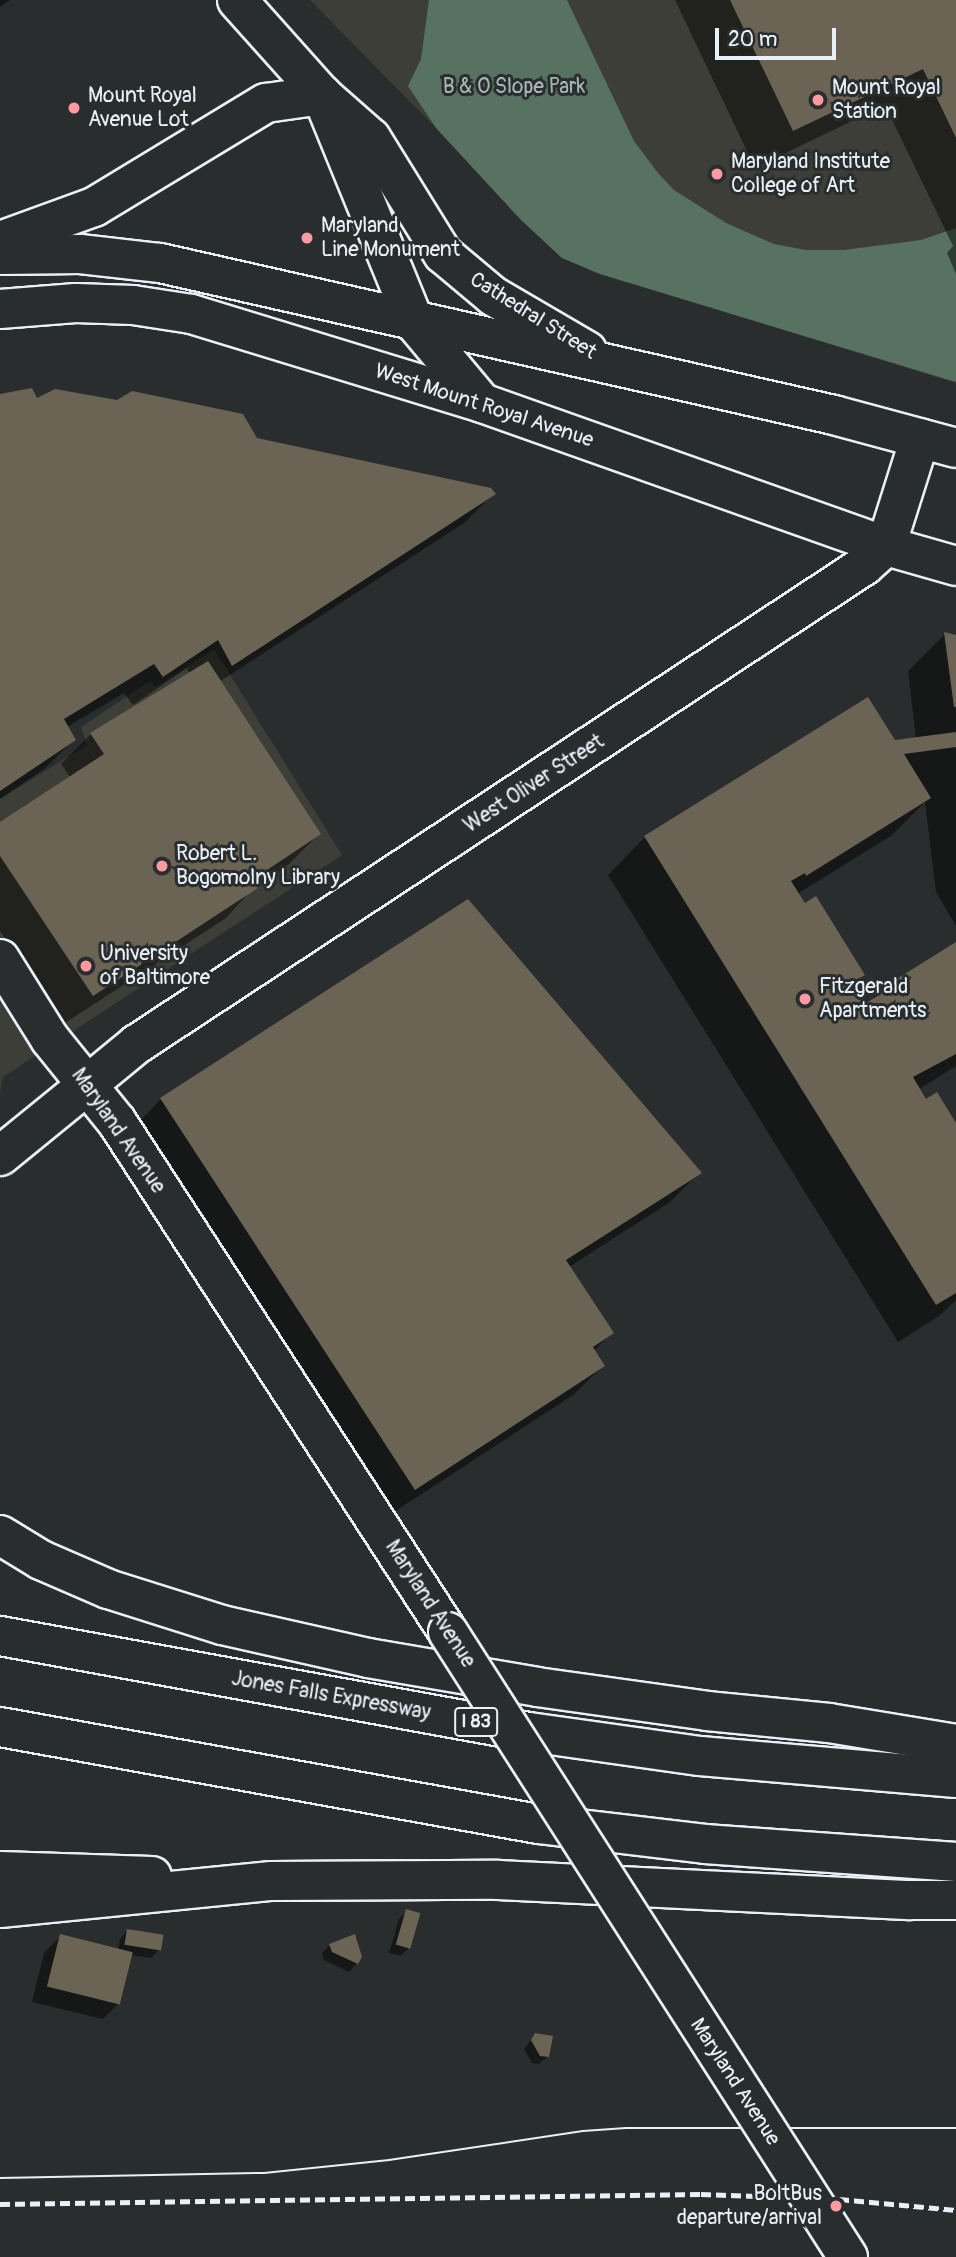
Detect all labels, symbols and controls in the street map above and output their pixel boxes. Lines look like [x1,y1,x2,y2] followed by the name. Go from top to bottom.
[718,14,839,58] scale bar
[728,26,777,53] text: 20 m
[443,74,585,100] park label: B & O Slope Park
[832,75,941,125] place label: Mount Royal Station
[88,83,197,133] place label: Mount Royal Avenue Lot
[810,92,826,108] marker: Mount Royal Station
[66,100,82,116] marker: Mount Royal Avenue Lot
[731,149,890,199] place label: Maryland Institute College of Art
[709,166,725,182] marker: Maryland Institute College of Art
[321,213,460,263] place label: Maryland Line Monument
[299,230,315,246] marker: Maryland Line Monument
[465,267,601,365] street label: Cathedral Street
[371,359,597,453] street label: West Mount Royal Avenue
[459,729,609,839] street label: West Oliver Street
[176,841,340,891] place label: Robert L. Bogomolny Library
[154,858,170,874] marker: Robert L. Bogomolny Library
[100,941,210,991] place label: University of Baltimore
[78,958,94,974] marker: University of Baltimore
[819,974,926,1024] place label: Fitzgerald Apartments
[797,991,813,1007] marker: Fitzgerald Apartments
[66,1064,170,1198] street label: Maryland Avenue
[379,1536,481,1672] street label: Maryland Avenue
[229,1666,433,1726] street label: Jones Falls Expressway
[453,1706,499,1738] road number: I 83
[684,2014,786,2150] street label: Maryland Avenue
[677,2181,822,2231] place label: BoltBus departure/arrival
[828,2198,844,2214] marker: BoltBus departure/arrival

